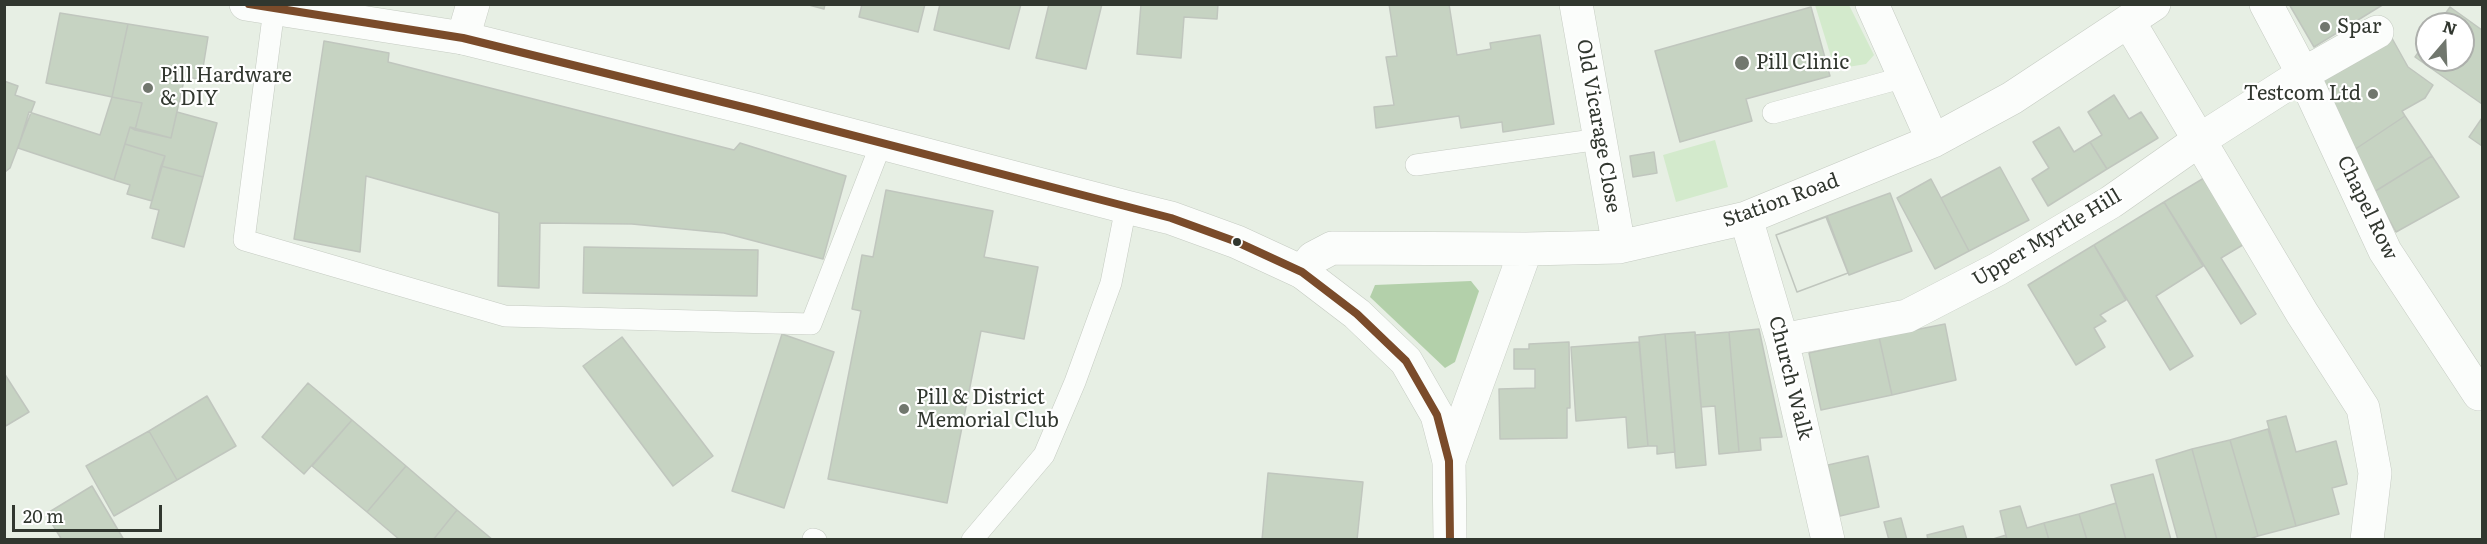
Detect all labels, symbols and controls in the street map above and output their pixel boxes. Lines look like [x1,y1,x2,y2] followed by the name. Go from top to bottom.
[2415,12,2475,72] north arrow
[2440,13,2460,40] text: N
[2337,15,2381,39] place label: Spar
[2318,20,2332,34] marker: Spar
[1571,37,1625,215] street label: Old Vicarage Close
[1756,51,1849,75] place label: Pill Clinic
[1733,54,1751,72] marker: Pill Clinic
[160,64,292,111] place label: Pill Hardware & DIY
[141,81,155,95] marker: Pill Hardware & DIY
[2244,82,2361,106] place label: Testcom Ltd
[2366,87,2380,101] marker: Testcom Ltd
[2331,152,2403,264] street label: Chapel Row
[1720,169,1842,233] street label: Station Road
[1968,184,2126,292] street label: Upper Myrtle Hill
[1231,236,1243,248] unlabelled marker
[1763,314,1817,442] street label: Church Walk
[916,386,1059,433] place label: Pill & District Memorial Club
[897,402,911,416] marker: Pill & District Memorial Club
[15,493,165,531] scale bar
[23,502,64,529] text: 20 m

